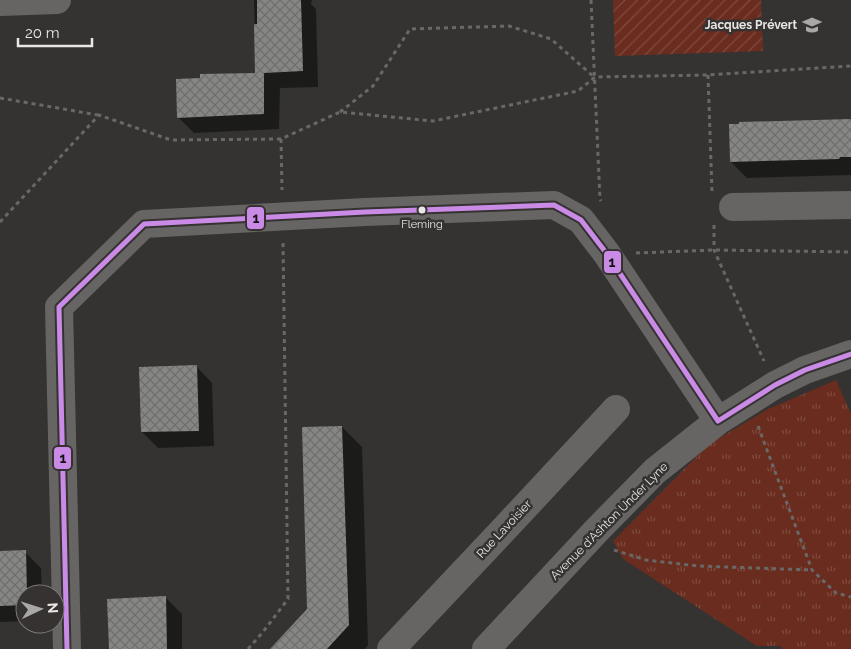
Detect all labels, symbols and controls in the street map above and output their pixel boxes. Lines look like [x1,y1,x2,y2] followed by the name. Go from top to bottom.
[801,14,823,36] school or university icon: Jacques Prévert
[18,15,91,47] scale bar
[705,18,797,32] place label: Jacques Prévert
[25,24,60,42] text: 20 m
[417,205,427,215] marker: Fleming
[246,206,265,230] line badge: 1
[253,210,260,226] text: 1
[401,218,443,231] place label: Fleming
[603,250,622,274] line badge: 1
[609,254,616,270] text: 1
[53,446,72,470] line badge: 1
[60,450,67,466] text: 1
[547,459,671,583] street label: Avenue d'Ashton Under Lyne
[474,497,535,561] street label: Rue Lavoisier
[15,584,65,634] north arrow
[45,602,61,614] text: N

